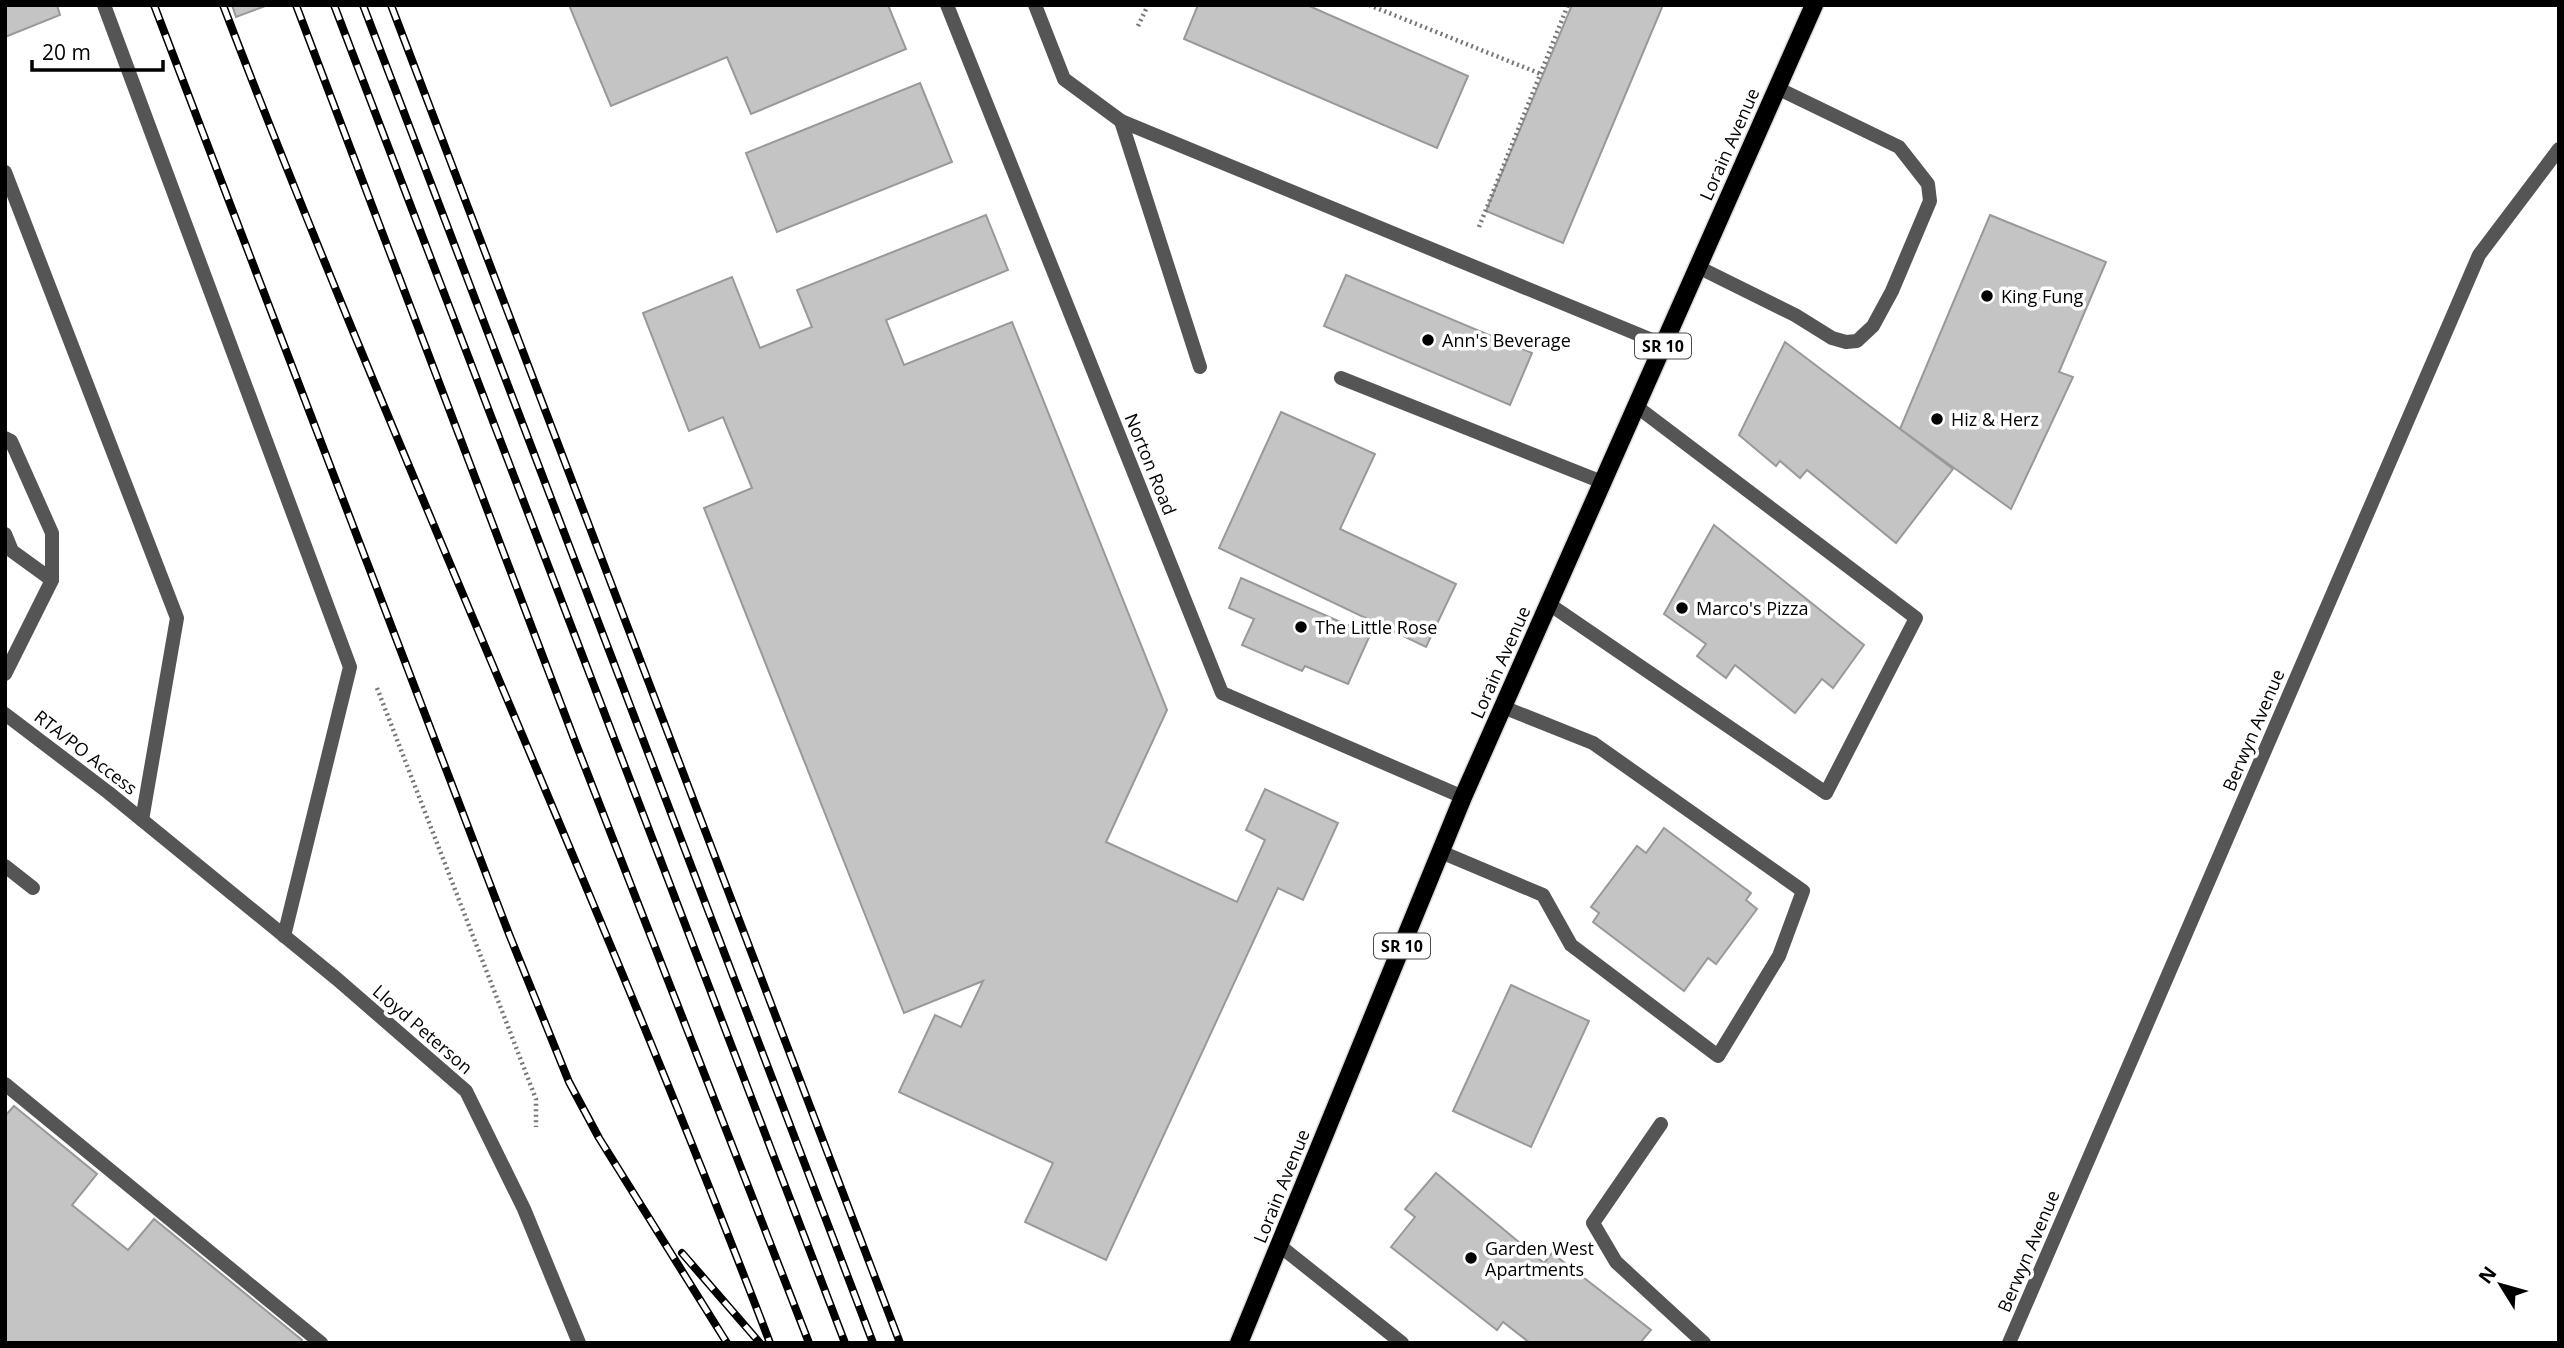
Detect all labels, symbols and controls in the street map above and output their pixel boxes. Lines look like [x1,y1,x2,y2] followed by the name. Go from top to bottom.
[32,28,163,72] scale bar
[42,38,91,66] text: 20 m
[1694,84,1764,204] street label: Lorain Avenue
[2001,284,2083,308] place label: King Fung
[1979,288,1995,304] marker: King Fung
[1442,328,1571,352] place label: Ann's Beverage
[1420,332,1436,348] marker: Ann's Beverage
[1635,334,1691,358] road number: SR 10
[1951,407,2039,431] place label: Hiz & Herz
[1120,410,1182,518] street label: Norton Road
[1929,411,1945,427] marker: Hiz & Herz
[1696,596,1808,620] place label: Marco's Pizza
[1674,600,1690,616] marker: Marco's Pizza
[1465,602,1535,722] street label: Lorain Avenue
[1315,615,1437,639] place label: The Little Rose
[1293,619,1309,635] marker: The Little Rose
[2216,665,2290,795] street label: Berwyn Avenue
[30,704,142,800] street label: RTA/PO Access
[1374,934,1430,958] road number: SR 10
[368,979,478,1079] street label: Lloyd Peterson
[1247,1126,1315,1246] street label: Lorain Avenue
[1991,1186,2065,1316] street label: Berwyn Avenue
[1485,1236,1594,1281] place label: Garden West Apartments
[1463,1250,1479,1266] marker: Garden West Apartments
[2466,1250,2536,1320] north arrow
[2472,1261,2502,1289] text: N

